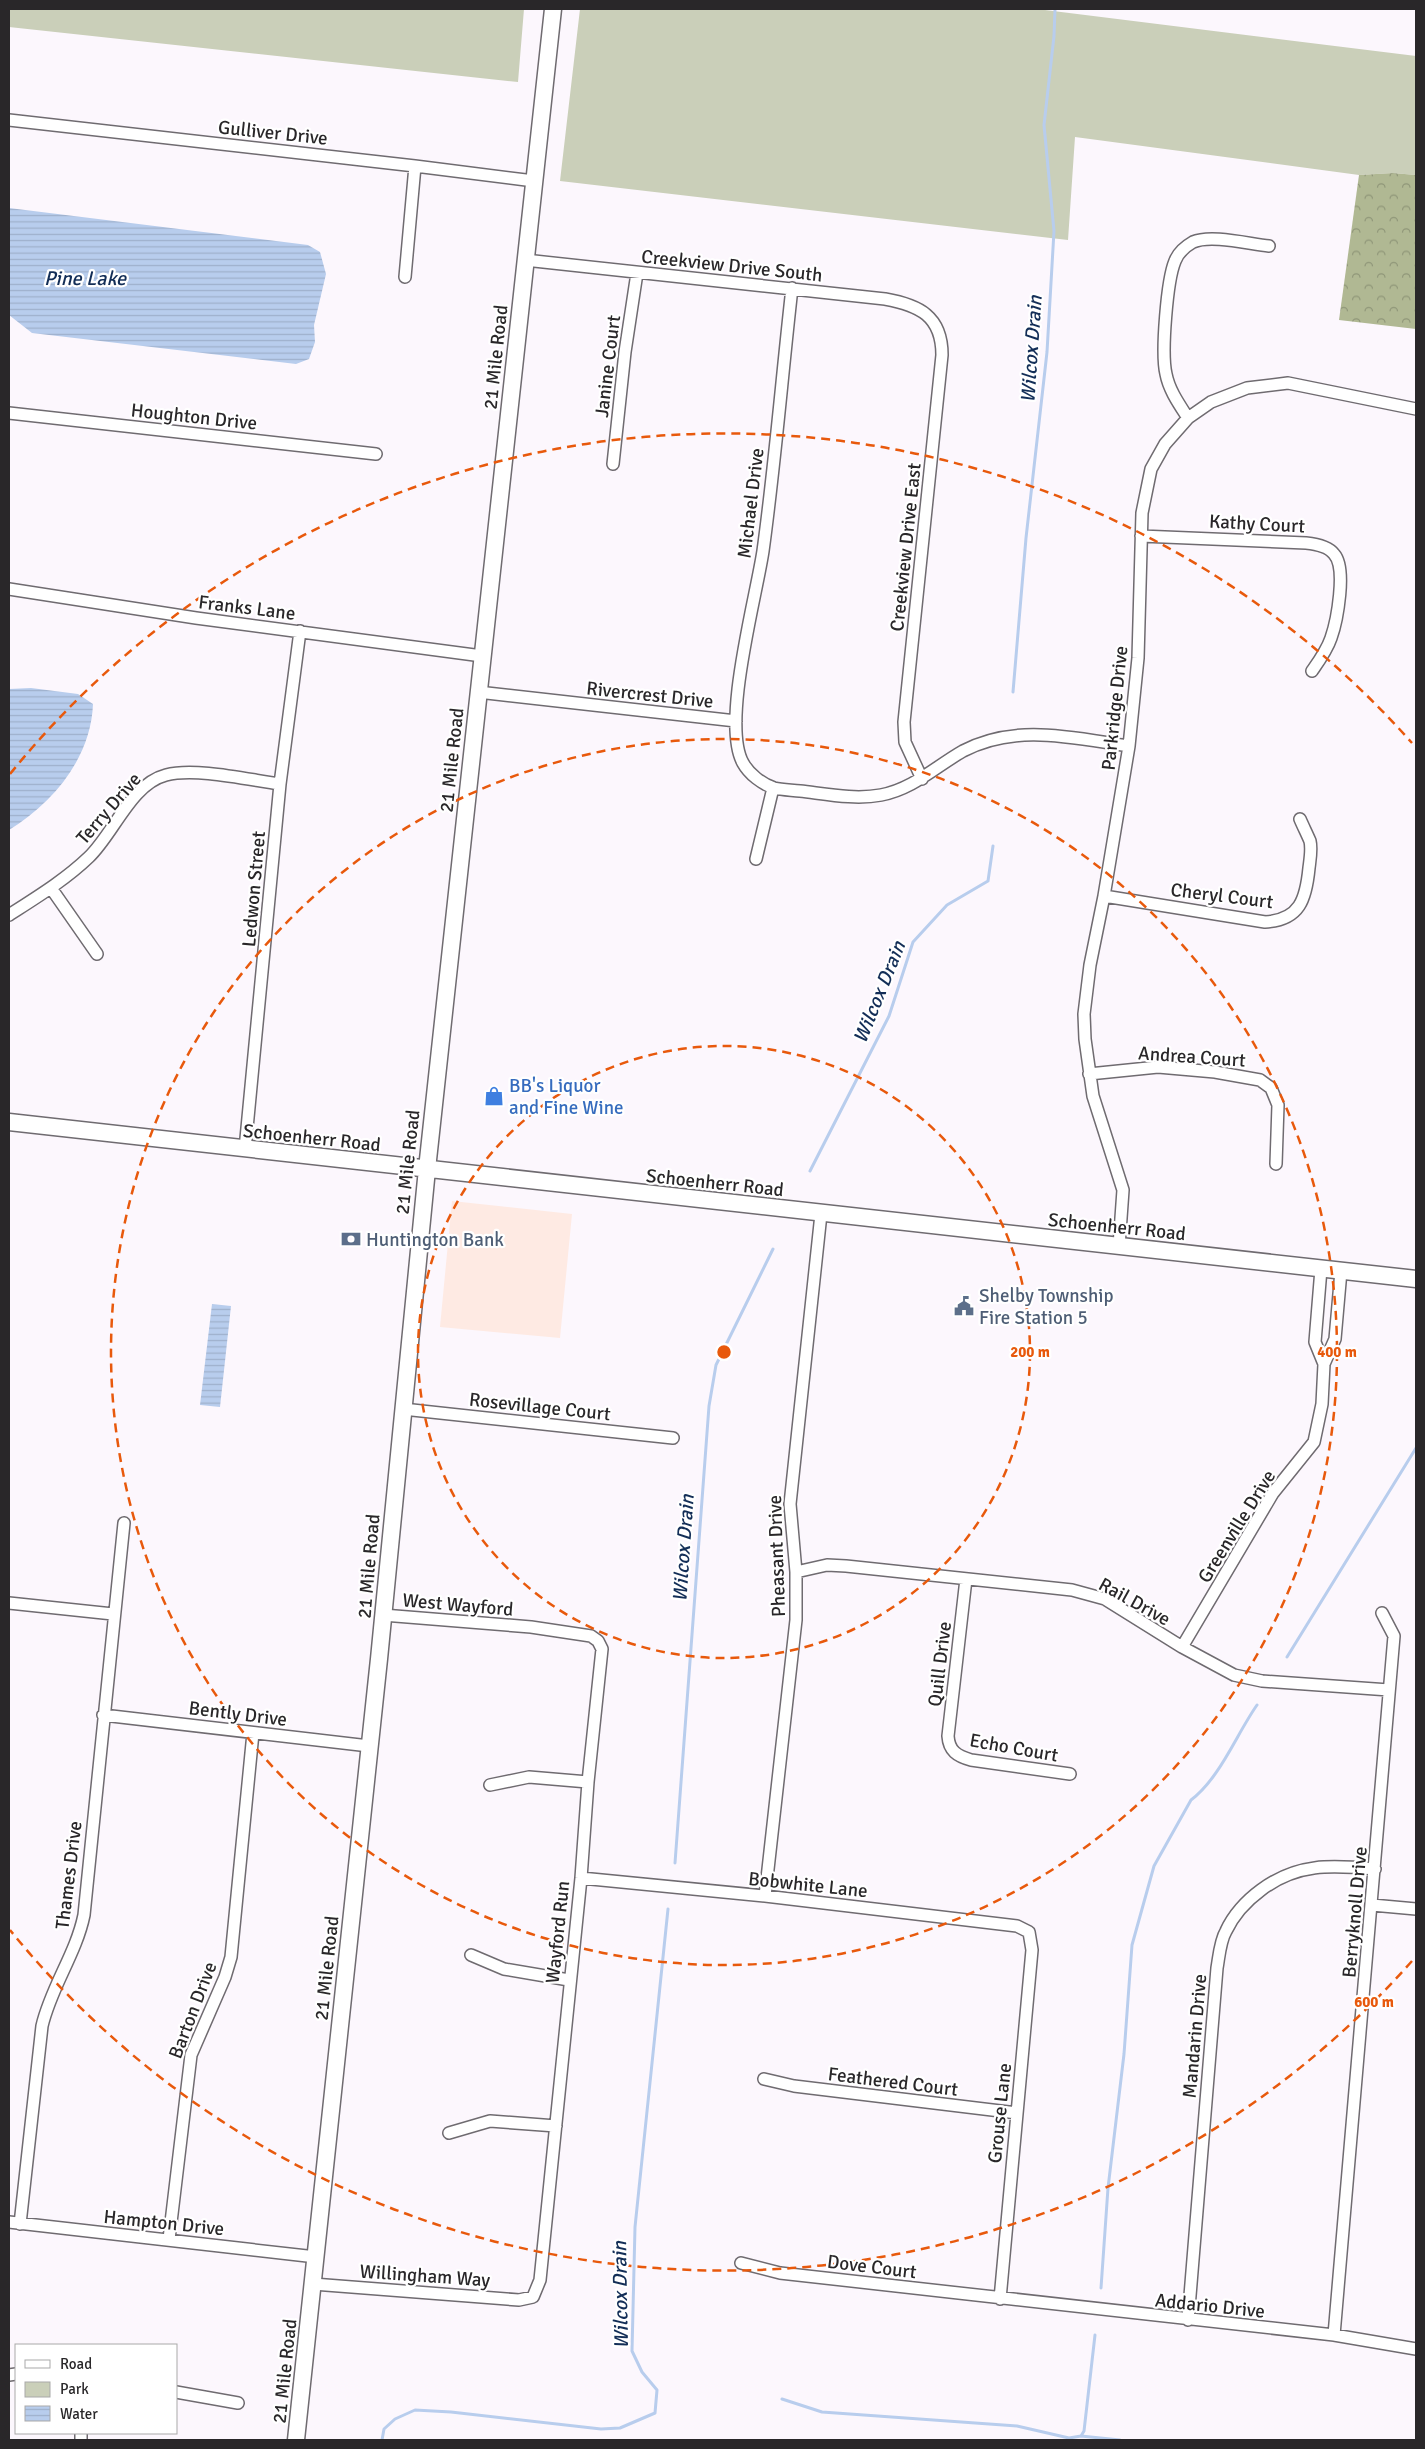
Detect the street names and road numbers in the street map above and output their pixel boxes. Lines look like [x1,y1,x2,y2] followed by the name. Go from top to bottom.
[217,115,329,151] street label: Gulliver Drive
[640,245,824,287] street label: Creekview Drive South
[479,304,513,411] street label: 21 Mile Road
[590,313,626,419] street label: Janine Court
[130,398,258,436] street label: Houghton Drive
[732,447,770,560] street label: Michael Drive
[885,461,927,633] street label: Creekview Drive East
[1208,509,1306,539] street label: Kathy Court
[197,590,297,626] street label: Franks Lane
[1097,645,1133,772] street label: Parkridge Drive
[585,676,715,714] street label: Rivercrest Drive
[435,707,469,814] street label: 21 Mile Road
[71,768,146,849] street label: Terry Drive
[237,830,271,948] street label: Ledwon Street
[1169,878,1275,914] street label: Cheryl Court
[1137,1041,1247,1073] street label: Andrea Court
[391,1109,425,1216] street label: 21 Mile Road
[242,1119,382,1157] street label: Schoenherr Road
[645,1164,785,1202] street label: Schoenherr Road
[1047,1208,1187,1246] street label: Schoenherr Road
[468,1388,612,1426] street label: Rosevillage Court
[1193,1466,1281,1587] street label: Greenville Drive
[763,1495,791,1617] street label: Pheasant Drive
[352,1513,386,1619] street label: 21 Mile Road
[1094,1572,1175,1631] street label: Rail Drive
[402,1588,514,1622] street label: West Wayford
[923,1620,957,1708] street label: Quill Drive
[187,1696,288,1732] street label: Bently Drive
[968,1728,1060,1768] street label: Echo Court
[50,1820,88,1931] street label: Thames Drive
[1337,1845,1373,1979] street label: Berryknoll Drive
[747,1867,869,1903] street label: Bobwhite Lane
[541,1880,575,1985] street label: Wayford Run
[310,1915,344,2022] street label: 21 Mile Road
[163,1958,222,2062] street label: Barton Drive
[1178,1973,1212,2099] street label: Mandarin Drive
[826,2062,960,2102] street label: Feathered Court
[983,2062,1017,2164] street label: Grouse Lane
[102,2205,225,2241] street label: Hampton Drive
[826,2250,918,2284] street label: Dove Court
[359,2259,491,2293] street label: Willingham Way
[1154,2288,1266,2324] street label: Addario Drive
[268,2318,302,2425] street label: 21 Mile Road

